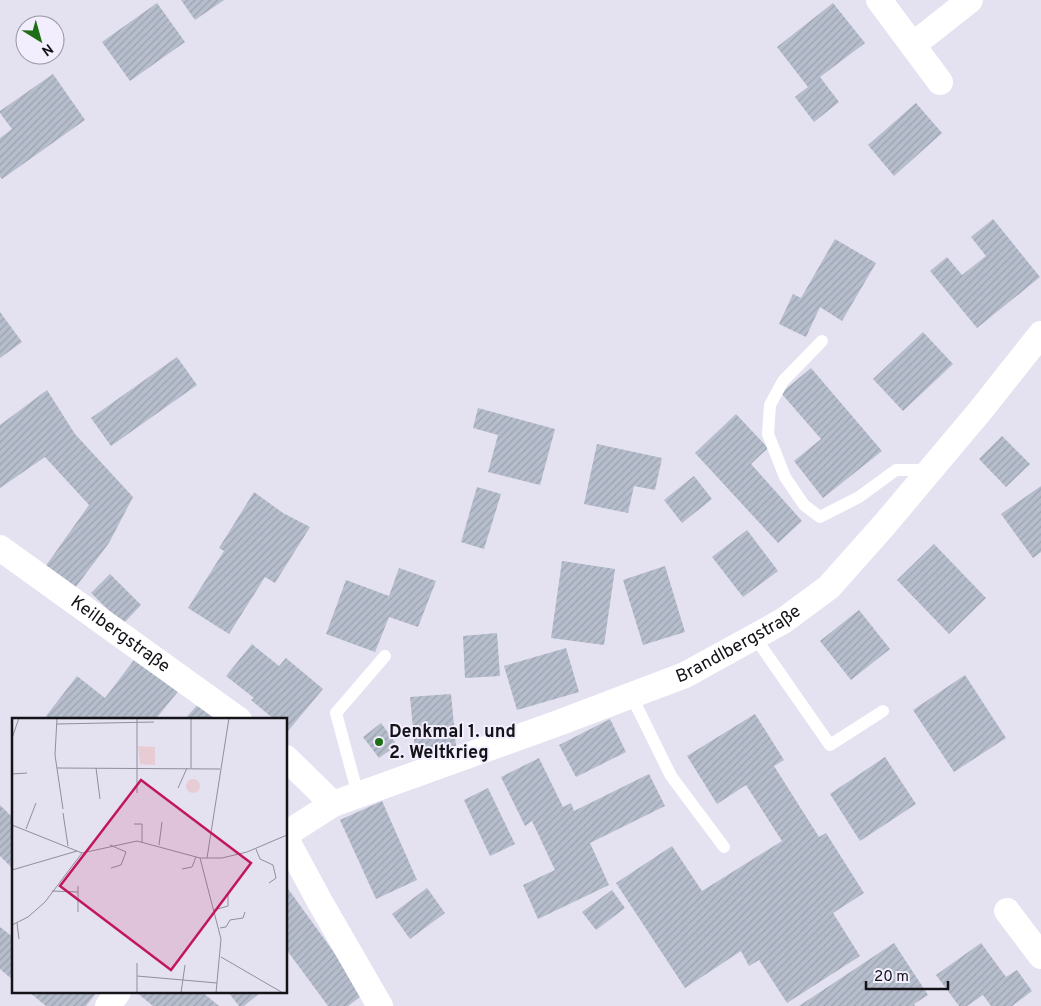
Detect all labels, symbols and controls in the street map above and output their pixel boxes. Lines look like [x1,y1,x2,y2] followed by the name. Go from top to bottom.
[15,15,65,65] north arrow
[38,39,56,59] text: N
[66,591,175,678] street label: Keilbergstraße
[673,600,806,689] street label: Brandlbergstraße
[12,718,288,994] inset map
[389,721,516,765] place label: Denkmal 1. und 2. Weltkrieg
[373,736,385,748] marker: Denkmal 1. und 2. Weltkrieg
[866,958,948,990] scale bar
[874,968,909,987] text: 20 m

